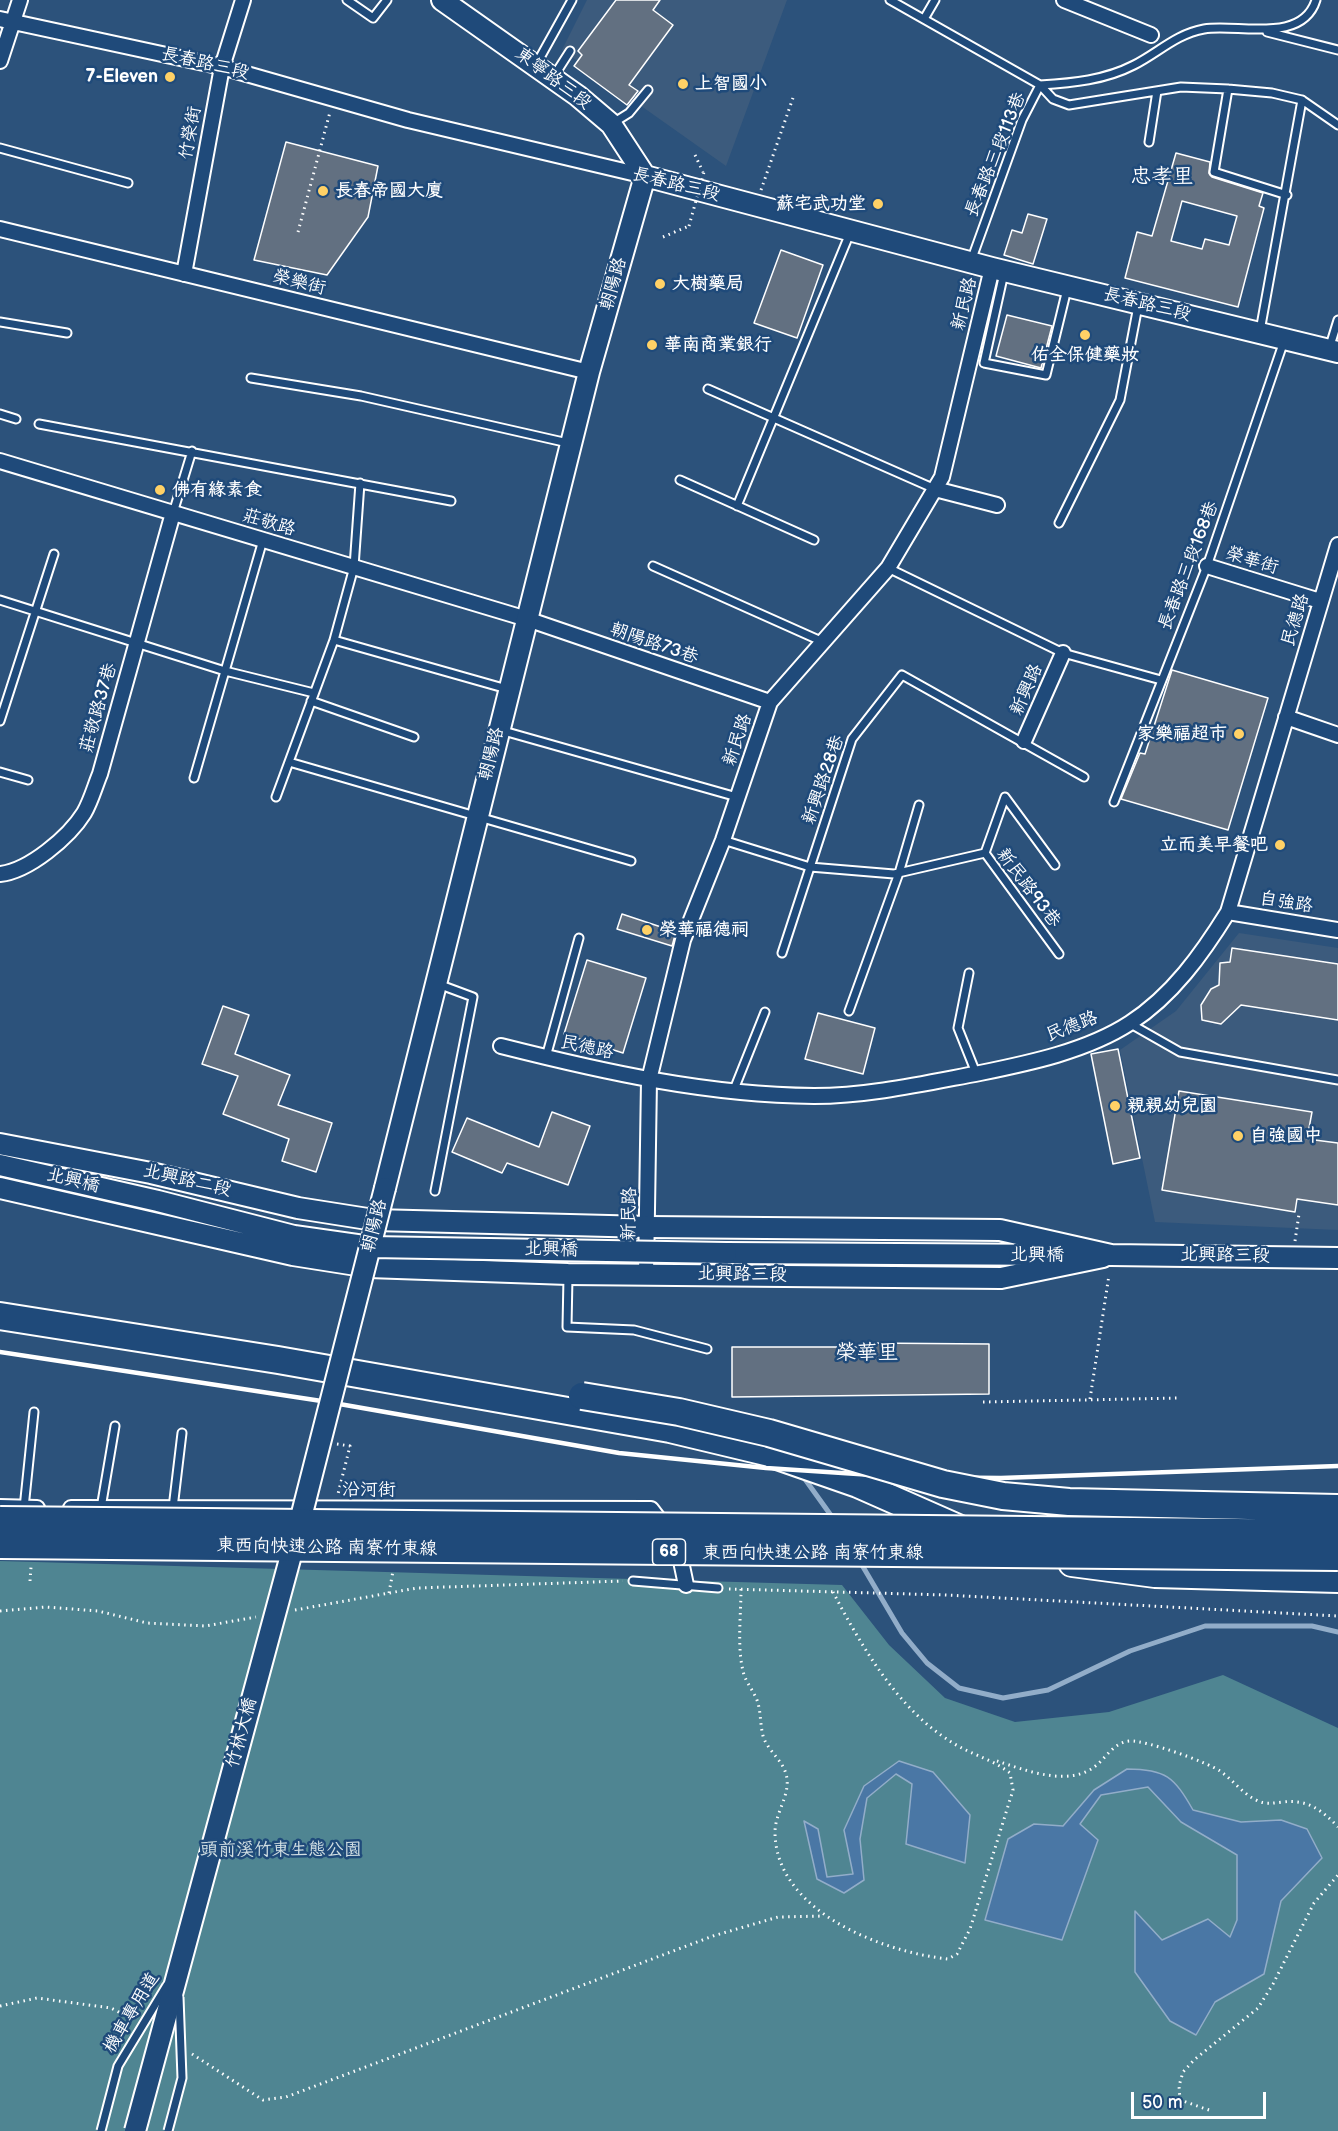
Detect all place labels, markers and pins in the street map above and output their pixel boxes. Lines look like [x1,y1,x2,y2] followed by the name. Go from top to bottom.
[86,66,158,88] place label: 7-Eleven
[163,70,177,84] marker: 7-Eleven
[695,73,767,95] place label: 上智國小
[676,77,690,91] marker: 上智國小
[335,180,443,202] place label: 長春帝國大廈
[316,184,330,198] marker: 長春帝國大廈
[776,193,866,215] place label: 蘇宅武功堂
[871,197,885,211] marker: 蘇宅武功堂
[672,273,744,295] place label: 大樹藥局
[653,277,667,291] marker: 大樹藥局
[1078,328,1092,342] marker: 佑全保健藥妝
[664,334,772,356] place label: 華南商業銀行
[645,338,659,352] marker: 華南商業銀行
[1031,344,1139,366] place label: 佑全保健藥妝
[172,479,262,501] place label: 佛有緣素食
[153,483,167,497] marker: 佛有緣素食
[1137,723,1227,745] place label: 家樂福超市
[1232,727,1246,741] marker: 家樂福超市
[1160,834,1268,856] place label: 立而美早餐吧
[1273,838,1287,852] marker: 立而美早餐吧
[659,919,749,941] place label: 榮華福德祠
[640,923,654,937] marker: 榮華福德祠
[1127,1095,1217,1117] place label: 親親幼兒園
[1108,1099,1122,1113] marker: 親親幼兒園
[1250,1125,1322,1147] place label: 自強國中
[1231,1129,1245,1143] marker: 自強國中

